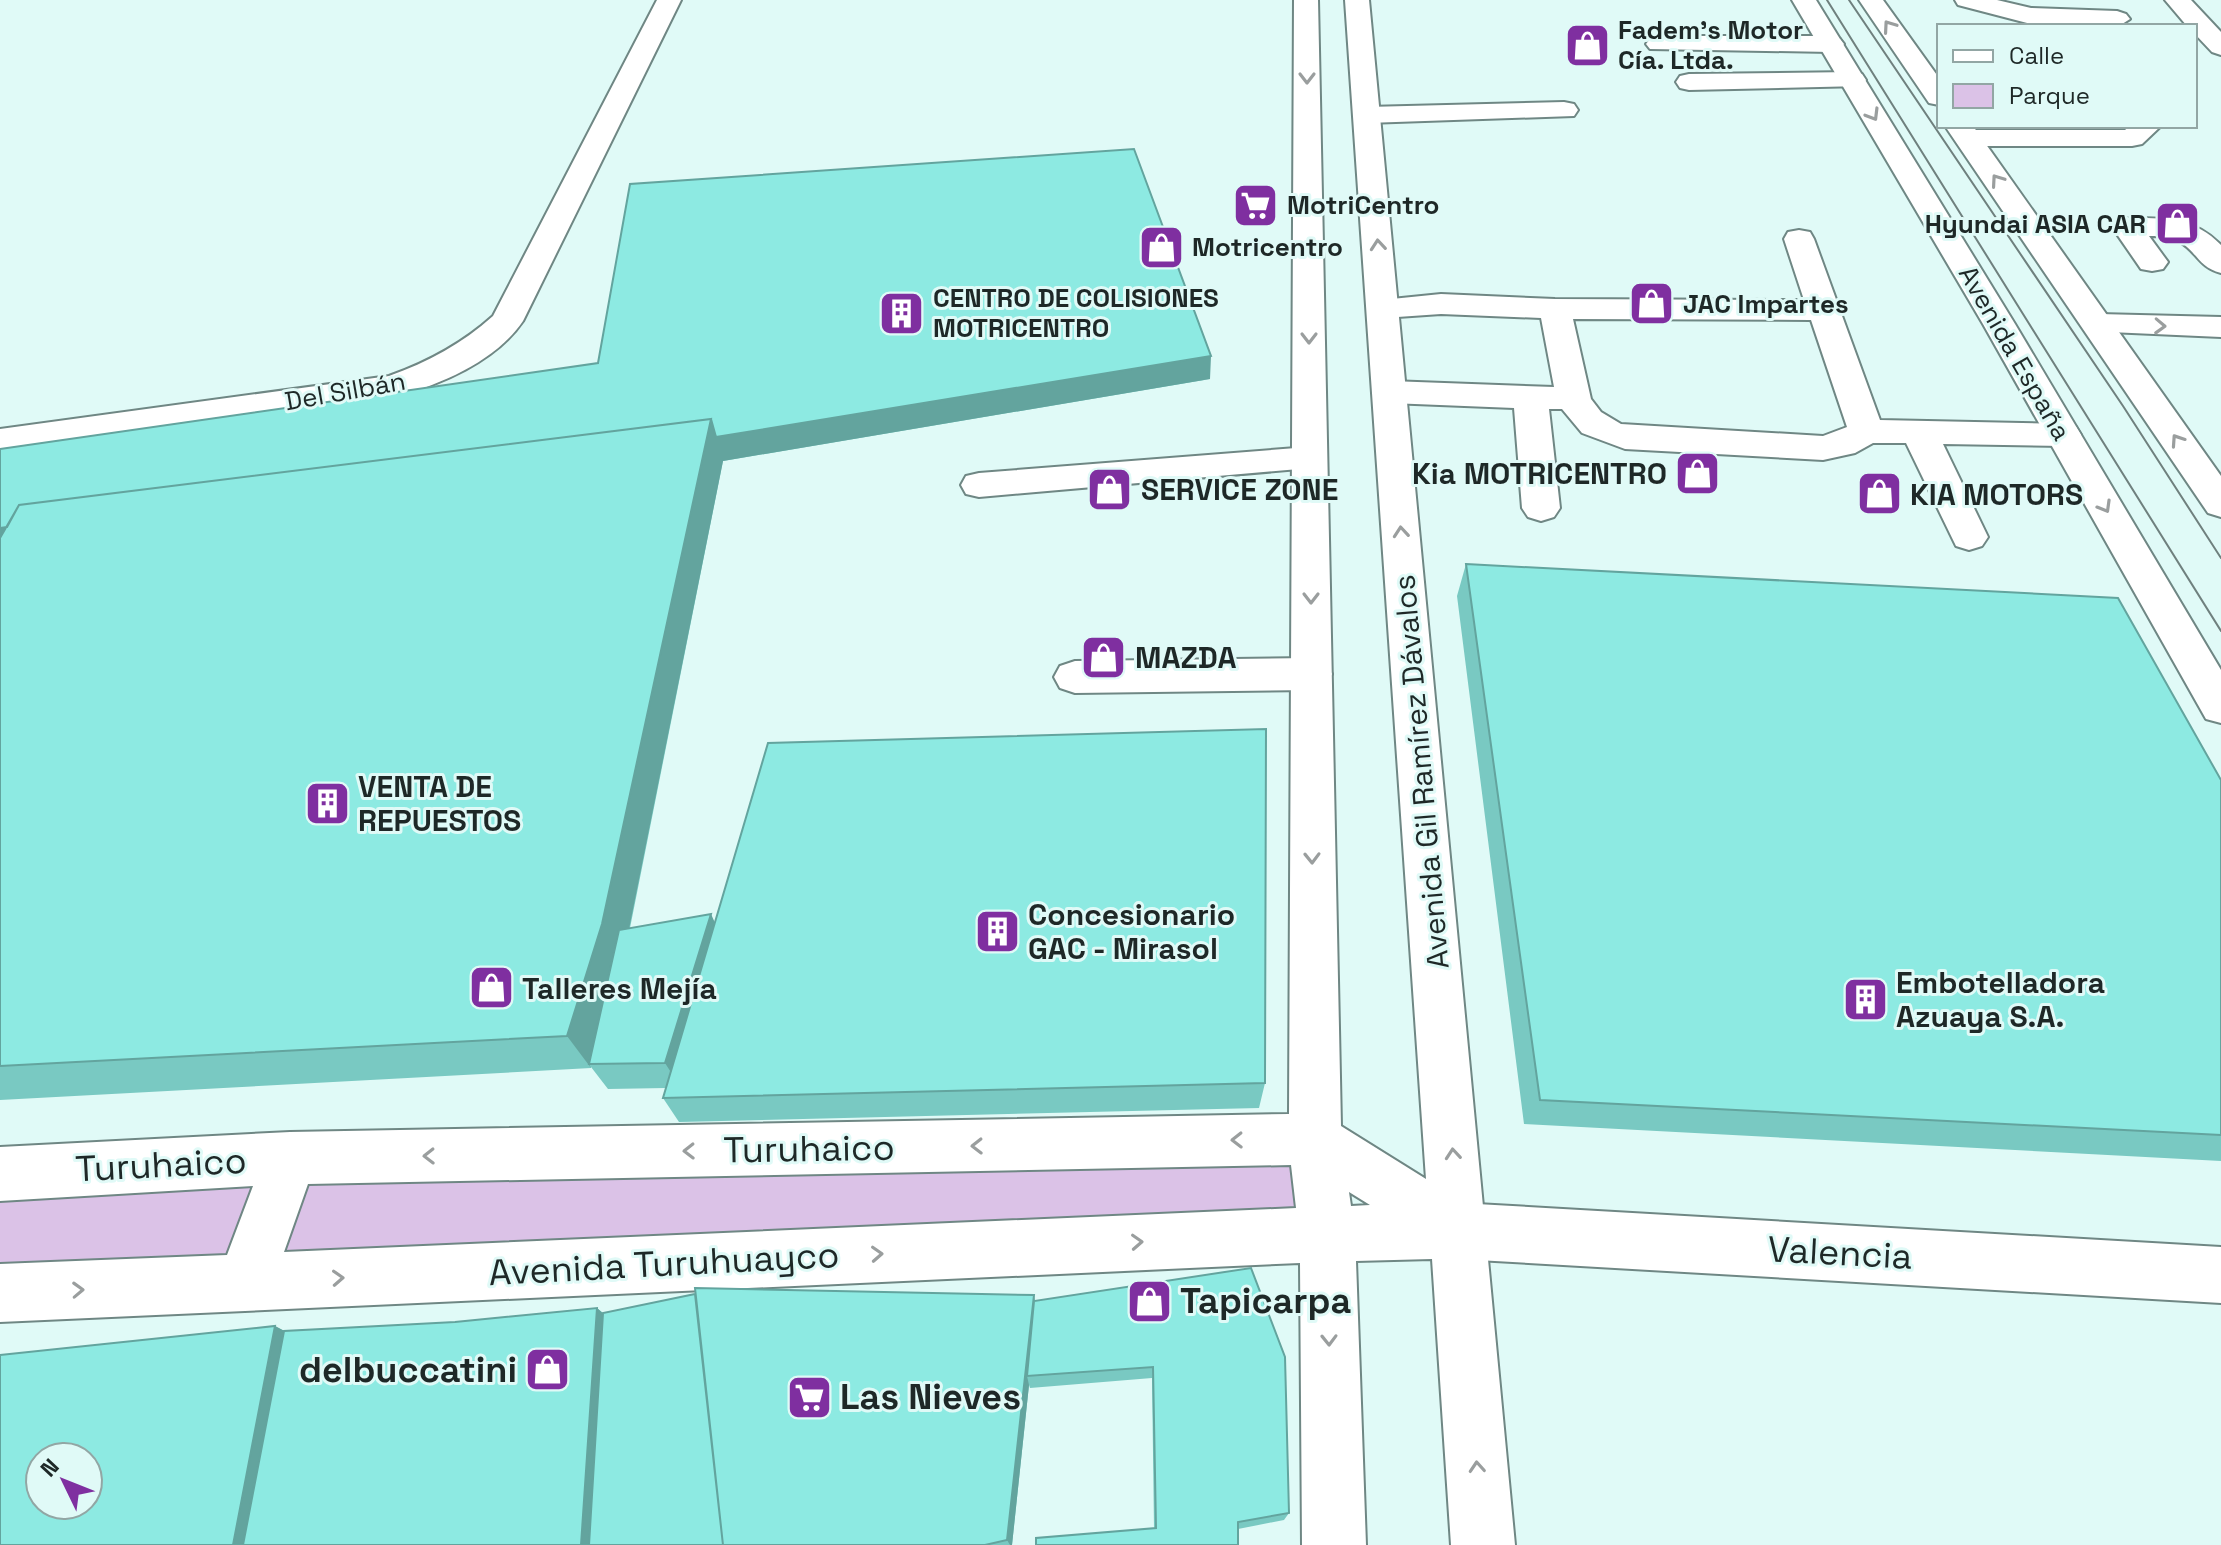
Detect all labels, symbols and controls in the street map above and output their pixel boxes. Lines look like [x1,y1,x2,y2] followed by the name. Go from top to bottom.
[1618,13,1803,77] place label: Fadem's Motor Cía. Ltda.
[1884,20,1899,34] one-way arrow
[1563,21,1611,69] shop icon: Fadem's Motor Cía. Ltda.
[1937,24,2197,128] legend
[2009,40,2064,71] text: Calle
[1298,72,1316,85] one-way arrow
[2009,80,2090,111] text: Parque
[1863,106,1879,121] one-way arrow
[1992,174,2007,188] one-way arrow
[1232,181,1280,229] supermarket icon: MotriCentro
[1287,188,1440,222] place label: MotriCentro
[2153,200,2201,248] shop icon: Hyundai ASIA CAR
[1925,207,2146,241] place label: Hyundai ASIA CAR
[1137,223,1185,271] shop icon: Motricentro
[1192,230,1343,264] place label: Motricentro
[1370,238,1387,251] one-way arrow
[1951,259,2079,447] street label: Avenida España
[1628,280,1676,328] shop icon: JAC Impartes
[933,281,1219,345] place label: CENTRO DE COLISIONES MOTRICENTRO
[1683,287,1849,321] place label: JAC Impartes
[878,289,926,337] building icon: CENTRO DE COLISIONES MOTRICENTRO
[2154,317,2167,334] one-way arrow
[1300,332,1317,345] one-way arrow
[282,364,408,418] street label: Del Silbán
[2172,434,2187,448] one-way arrow
[1674,449,1722,497] shop icon: Kia MOTRICENTRO
[1412,454,1667,493] place label: Kia MOTRICENTRO
[1086,465,1134,513] shop icon: SERVICE ZONE
[1141,470,1338,509] place label: SERVICE ZONE
[1855,470,1903,518] shop icon: KIA MOTORS
[1910,475,2083,514] place label: KIA MOTORS
[2095,499,2111,513] one-way arrow
[1393,525,1410,538] one-way arrow
[1384,573,1458,971] street label: Avenida Gil Ramírez Dávalos
[1302,592,1320,605] one-way arrow
[1080,633,1128,681] shop icon: MAZDA
[1135,638,1237,677] place label: MAZDA
[358,767,521,840] place label: VENTA DE REPUESTOS
[303,779,351,827] building icon: VENTA DE REPUESTOS
[1303,852,1321,865] one-way arrow
[1028,895,1235,968] place label: Concesionario GAC - Mirasol
[973,907,1021,955] building icon: Concesionario GAC - Mirasol
[1896,963,2105,1036] place label: Embotelladora Azuaya S.A.
[467,964,515,1012] shop icon: Talleres Mejía
[522,969,717,1008] place label: Talleres Mejía
[1841,975,1889,1023] building icon: Embotelladora Azuaya S.A.
[723,1125,895,1173] street label: Turuhaico
[1230,1132,1243,1149] one-way arrow
[970,1137,983,1154] one-way arrow
[74,1138,248,1192] street label: Turuhaico
[682,1142,695,1160] one-way arrow
[422,1147,435,1164] one-way arrow
[1445,1147,1462,1160] one-way arrow
[1766,1226,1914,1280] street label: Valencia
[488,1232,840,1296] street label: Avenida Turuhuayco
[1131,1234,1144,1251] one-way arrow
[871,1246,884,1263] one-way arrow
[332,1270,345,1287] one-way arrow
[1125,1277,1173,1325] shop icon: Tapicarpa
[1180,1278,1352,1324] place label: Tapicarpa
[72,1281,85,1298] one-way arrow
[1321,1334,1338,1347] one-way arrow
[524,1346,572,1394] shop icon: delbuccatini
[299,1347,517,1393] place label: delbuccatini
[785,1373,833,1421] supermarket icon: Las Nieves
[840,1374,1021,1420] place label: Las Nieves
[24,1441,104,1521] north arrow
[34,1452,65,1482] text: N
[1469,1460,1486,1473] one-way arrow

